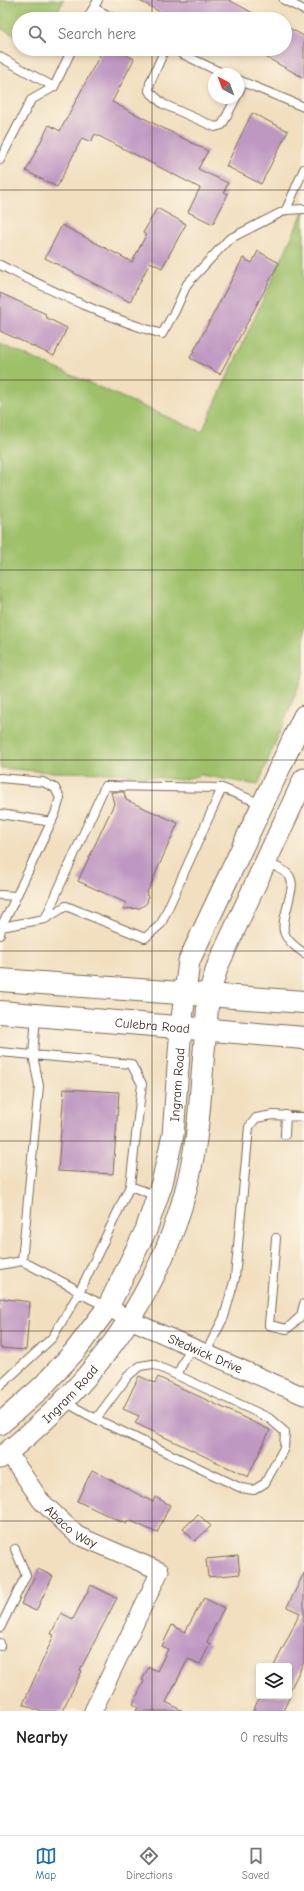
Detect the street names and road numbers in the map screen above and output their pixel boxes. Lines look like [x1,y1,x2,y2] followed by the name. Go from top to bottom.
[114,1014,190,1036] street label: Culebra Road
[167,1047,187,1122] street label: Ingram Road
[166,1330,245,1376] street label: Stedwick Drive
[39,1362,101,1426] street label: Ingram Road
[42,1502,100,1550] street label: Abaco Way

